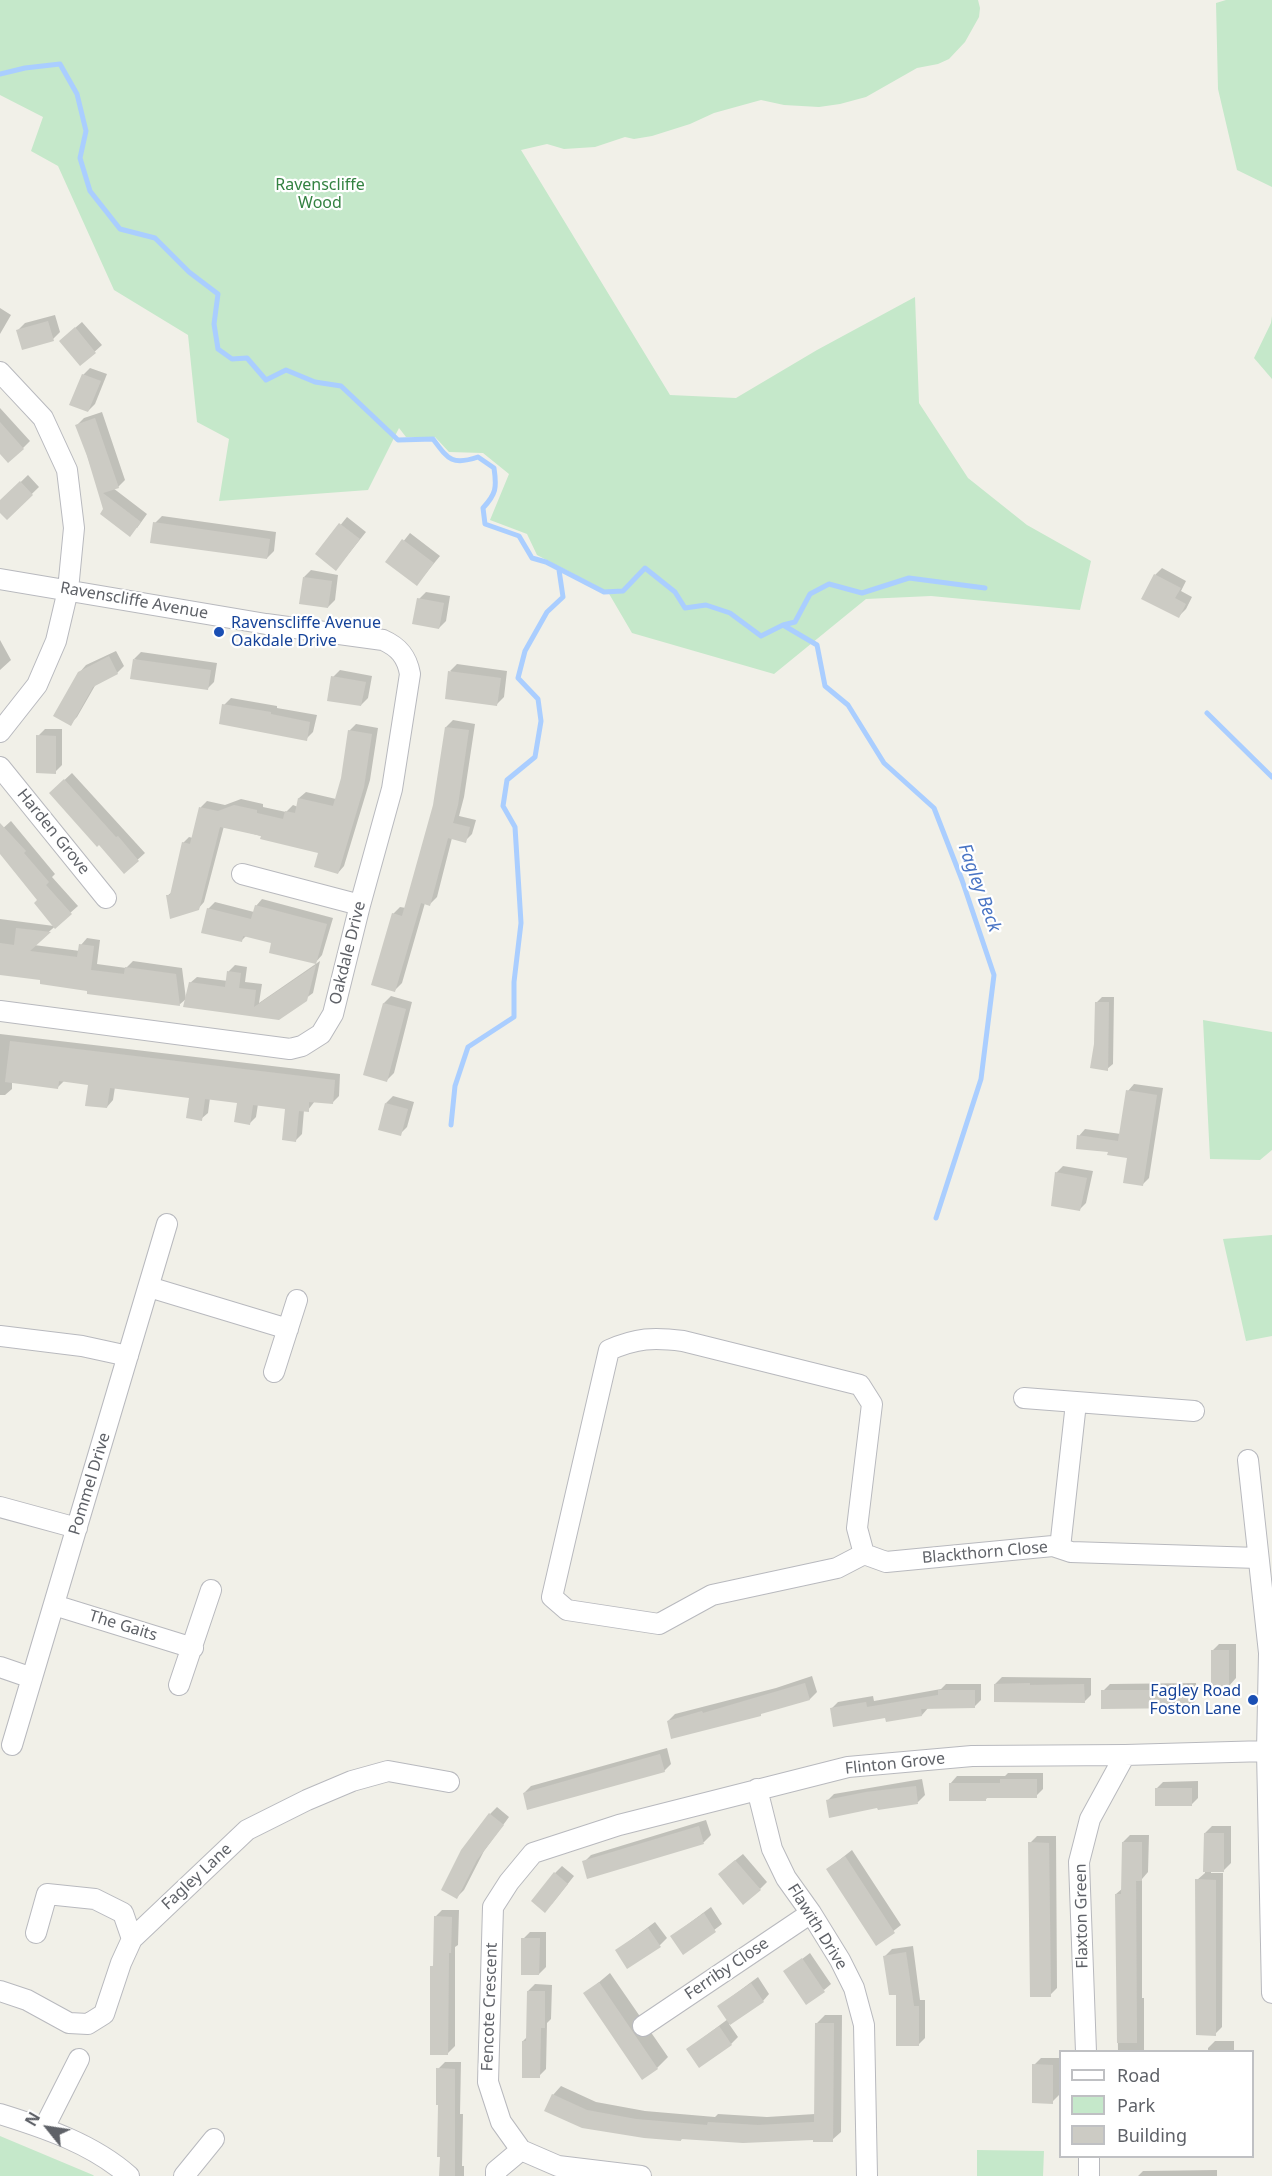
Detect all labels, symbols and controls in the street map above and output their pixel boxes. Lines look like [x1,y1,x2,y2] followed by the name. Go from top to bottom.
[275,175,365,213] park label: Ravenscliffe Wood
[59,579,209,623] street label: Ravenscliffe Avenue
[231,613,381,651] place label: Ravenscliffe Avenue Oakdale Drive
[212,625,226,639] marker: Ravenscliffe Avenue Oakdale Drive
[13,785,93,879] street label: Harden Grove
[953,841,1005,935] water label: Fagley Beck
[326,899,370,1007] street label: Oakdale Drive
[65,1430,115,1538] street label: Pommel Drive
[921,1538,1049,1568] street label: Blackthorn Close
[87,1607,159,1645] street label: The Gaits
[1150,1681,1241,1719] place label: Fagley Road Foston Lane
[1246,1693,1260,1707] marker: Fagley Road Foston Lane
[844,1749,946,1779] street label: Flinton Grove
[158,1840,236,1914] street label: Fagley Lane
[1071,1863,1093,1969] street label: Flaxton Green
[783,1881,851,1973] street label: Flawith Drive
[681,1934,773,2004] street label: Ferriby Close
[478,1942,502,2072] street label: Fencote Crescent
[1059,2050,1254,2158] legend
[1117,2063,1160,2087] text: Road
[1117,2093,1155,2117] text: Park
[18,2098,78,2158] north arrow
[20,2108,45,2130] text: N
[1117,2123,1187,2147] text: Building

